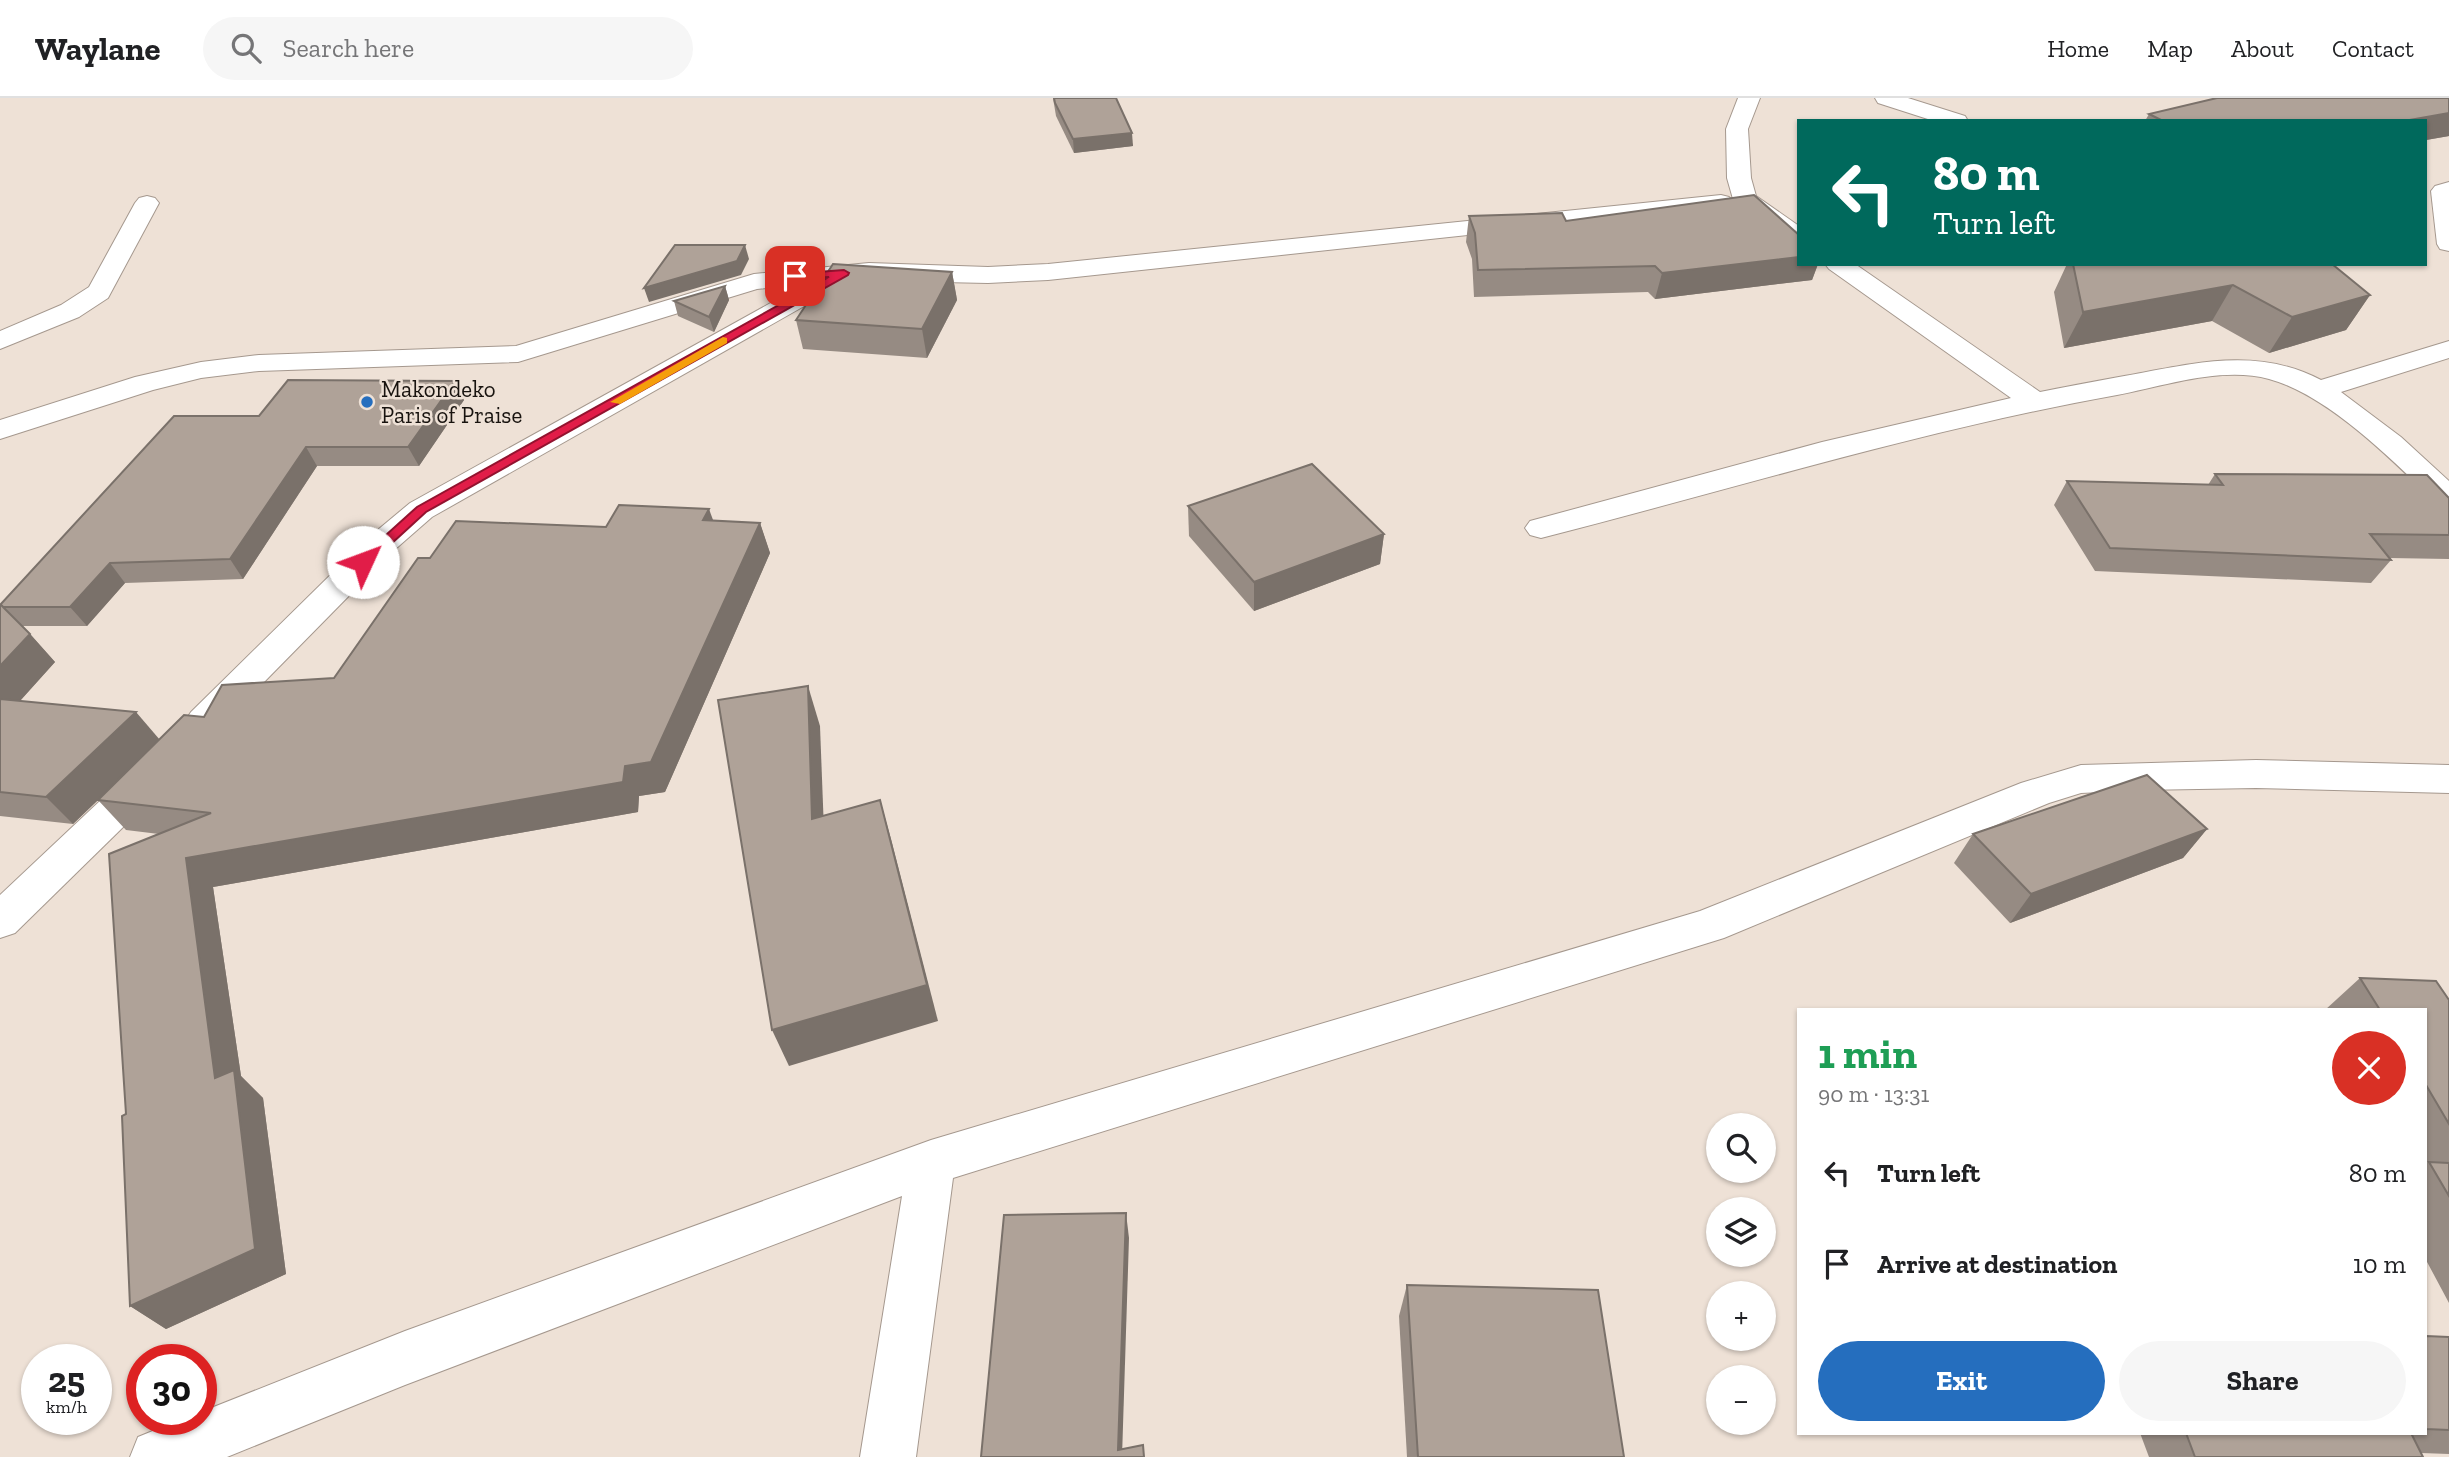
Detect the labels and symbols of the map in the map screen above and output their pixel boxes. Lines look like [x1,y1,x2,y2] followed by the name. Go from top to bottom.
[765,246,825,306] pin
[381,375,522,429] place label: Makondeko Paris of Praise
[359,394,375,410] marker: Makondeko Paris of Praise
[326,525,400,599] position arrow
[126,1344,217,1435] speed limit sign: 30

